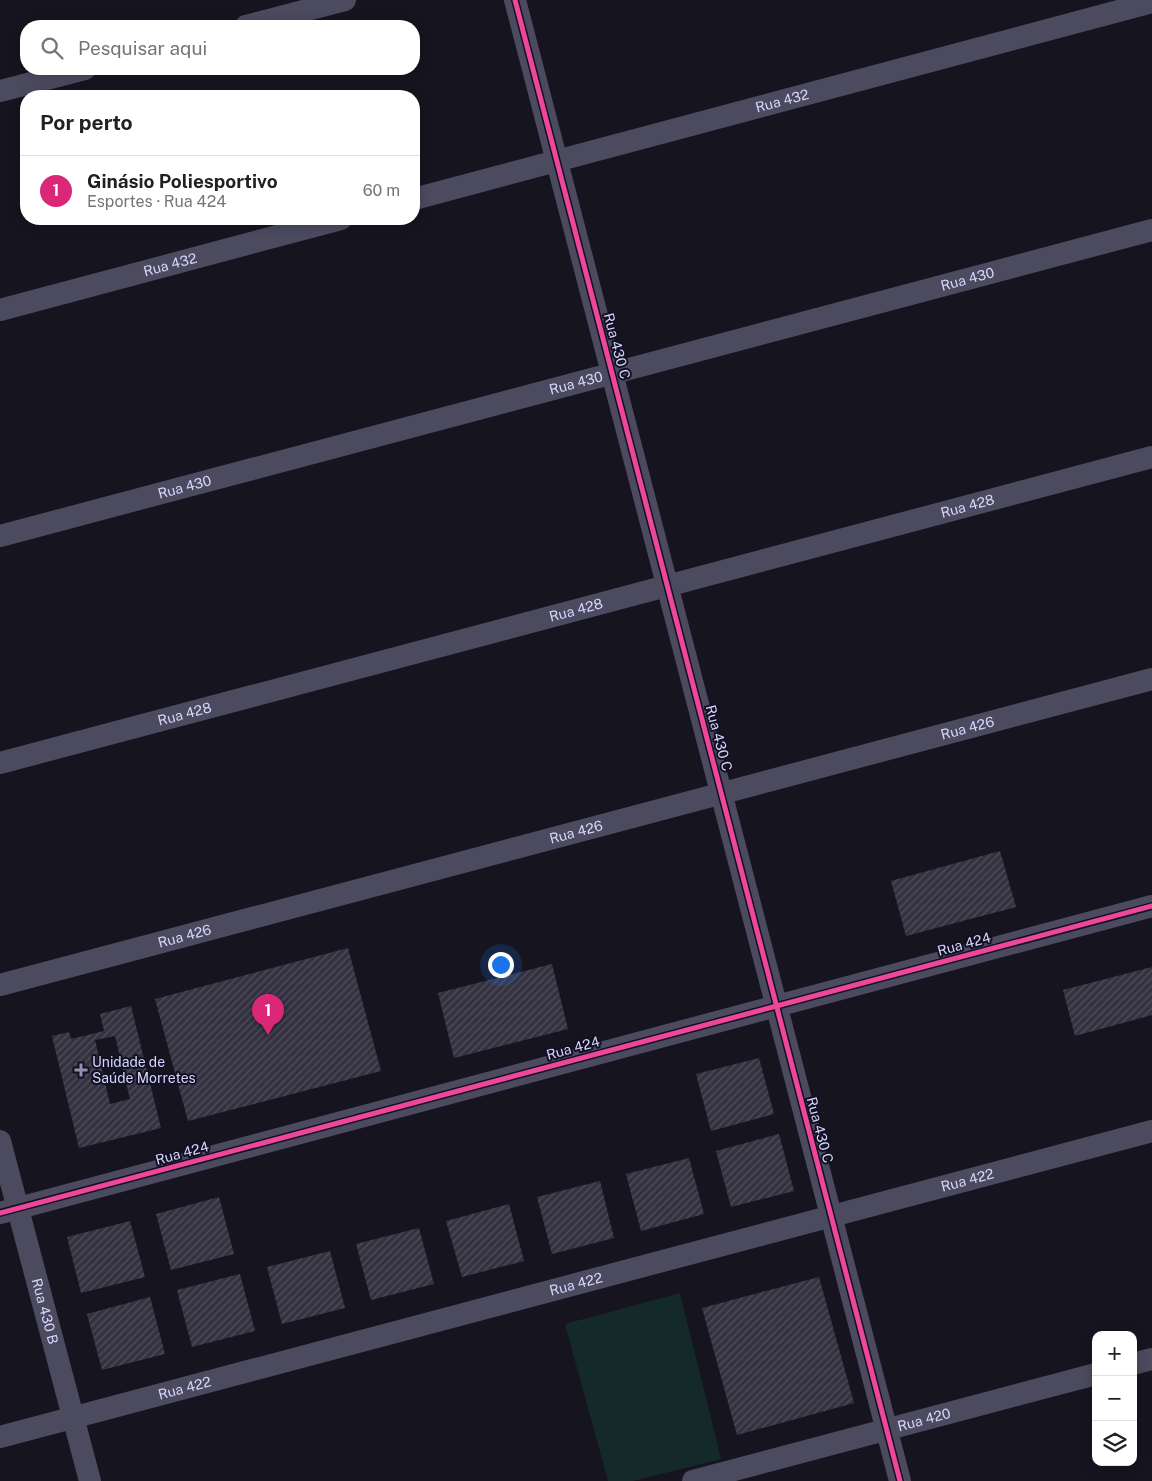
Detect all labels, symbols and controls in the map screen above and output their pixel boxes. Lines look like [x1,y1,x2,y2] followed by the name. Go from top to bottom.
[20,20,420,75] search box
[38,34,66,62] icon: search
[78,37,207,59] text: Pesquisar aqui
[754,86,811,116] street label: Rua 432
[40,110,133,135] text: Por perto
[87,170,278,192] text: Ginásio Poliesportivo
[53,181,59,200] text: 1
[363,181,400,200] text: 60 m
[87,192,226,211] text: Esportes · Rua 424
[142,250,199,279] street label: Rua 432
[939,264,996,294] street label: Rua 430
[601,311,633,381] street label: Rua 430 C
[547,368,605,398] street label: Rua 430
[156,472,213,502] street label: Rua 430
[939,491,996,521] street label: Rua 428
[547,595,605,625] street label: Rua 428
[156,699,213,729] street label: Rua 428
[703,703,735,773] street label: Rua 430 C
[939,713,996,743] street label: Rua 426
[548,817,605,847] street label: Rua 426
[156,921,213,951] street label: Rua 426
[936,929,993,959] street label: Rua 424
[488,952,514,978] your location
[252,994,284,1035] pin: 1
[545,1033,602,1063] street label: Rua 424
[92,1054,196,1086] place label: Unidade de Saúde Morretes
[74,1063,88,1077] marker: Unidade de Saúde Morretes
[804,1095,836,1165] street label: Rua 430 C
[154,1138,211,1168] street label: Rua 424
[939,1165,996,1195] street label: Rua 422
[548,1269,604,1299] street label: Rua 422
[29,1276,61,1346] street label: Rua 430 B
[1092,1331,1137,1466] map controls
[1092,1331,1137,1376] button: +
[156,1373,213,1403] street label: Rua 422
[1092,1376,1137,1421] button: −
[896,1405,952,1434] street label: Rua 420
[1092,1421,1137,1466] button: layers

